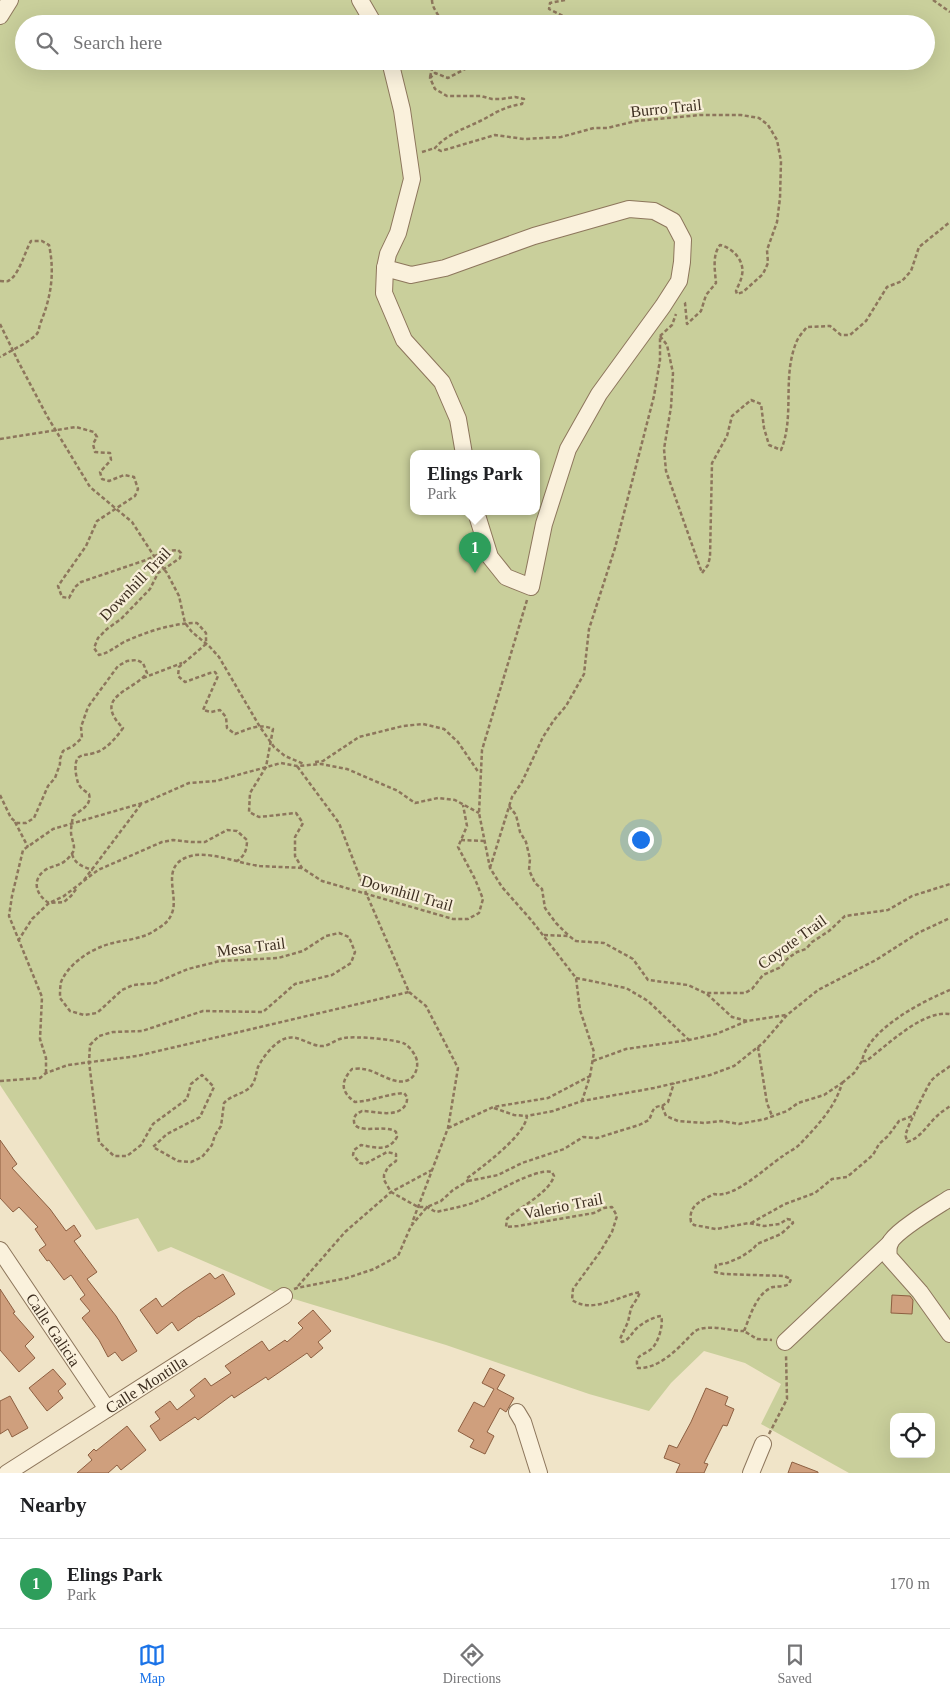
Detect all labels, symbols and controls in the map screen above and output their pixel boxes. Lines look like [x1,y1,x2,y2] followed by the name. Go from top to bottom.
[15,15,935,70] search box
[33,29,61,57] icon: search
[73,32,162,53] text: Search here
[630,96,703,120] street label: Burro Trail
[410,450,540,515] popup
[427,463,523,484] text: Elings Park
[427,485,457,502] text: Park
[459,532,491,573] pin: 1
[96,544,174,624] street label: Downhill Trail
[628,827,654,853] your location
[359,872,455,914] street label: Downhill Trail
[754,911,831,973] street label: Coyote Trail
[216,934,287,960] street label: Mesa Trail
[522,1190,605,1222] street label: Valerio Trail
[23,1290,84,1369] street label: Calle Galicia
[102,1352,190,1416] street label: Calle Montilla
[890,1413,935,1458] map controls
[890,1413,935,1458] button: locate
[20,1493,87,1517] text: Nearby
[67,1564,163,1585] text: Elings Park
[32,1575,40,1592] text: 1
[890,1575,930,1592] text: 170 m
[67,1586,96,1603] text: Park
[138,1641,166,1687] tab: Map
[443,1641,501,1687] tab: Directions
[778,1641,812,1687] tab: Saved

